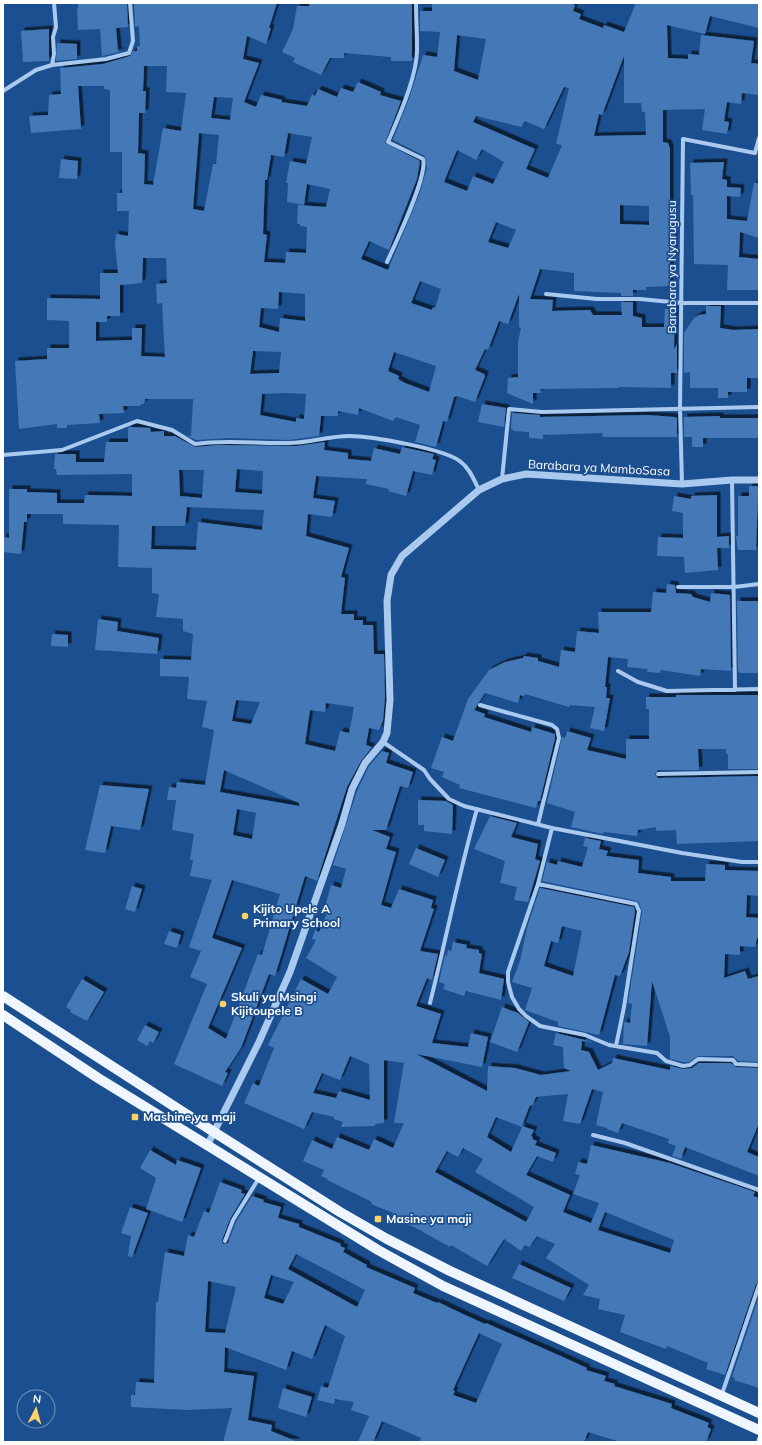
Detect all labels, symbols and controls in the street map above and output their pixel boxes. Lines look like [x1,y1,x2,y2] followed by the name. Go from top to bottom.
[664,200,679,334] street label: Barabara ya Nyarugusu
[528,456,671,479] street label: Barabara ya MamboSasa
[253,901,340,930] place label: Kijito Upele A Primary School
[240,911,250,921] marker: Kijito Upele A Primary School
[231,989,317,1018] place label: Skuli ya Msingi Kijitoupele B
[218,999,228,1009] marker: Skuli ya Msingi Kijitoupele B
[143,1109,236,1124] place label: Mashine ya maji
[130,1112,140,1122] marker: Mashine ya maji
[386,1211,472,1226] place label: Masine ya maji
[373,1214,383,1224] marker: Masine ya maji
[16,1389,56,1429] north arrow
[32,1392,42,1406] text: N

